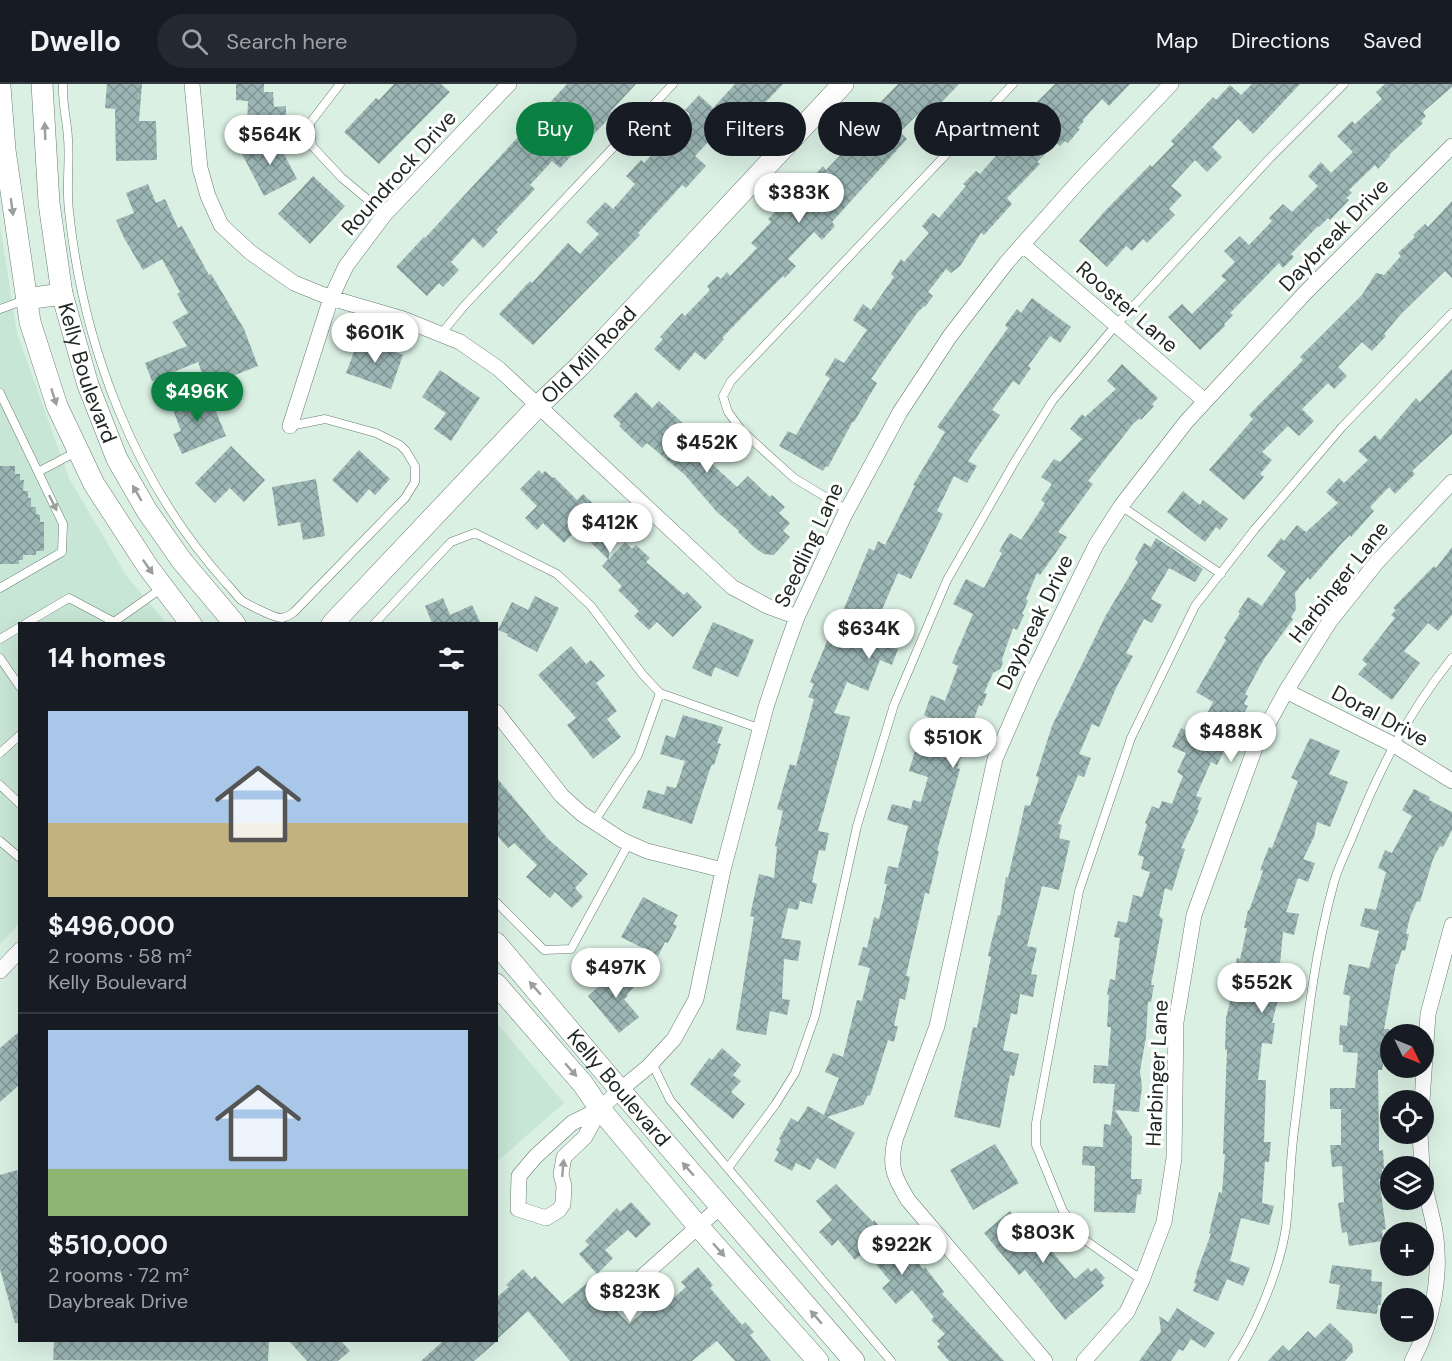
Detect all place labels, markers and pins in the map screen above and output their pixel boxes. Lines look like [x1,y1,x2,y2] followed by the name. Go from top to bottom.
[228,115,312,166] pin: $564K
[757,173,841,224] pin: $383K
[333,313,417,364] pin: $601K
[155,372,239,423] pin: $496K
[665,423,749,474] pin: $452K
[568,503,652,554] pin: $412K
[827,609,911,660] pin: $634K
[1189,712,1273,763] pin: $488K
[911,718,995,769] pin: $510K
[574,948,658,999] pin: $497K
[1220,963,1304,1014] pin: $552K
[1001,1213,1085,1264] pin: $803K
[860,1225,944,1276] pin: $922K
[588,1272,672,1323] pin: $823K

